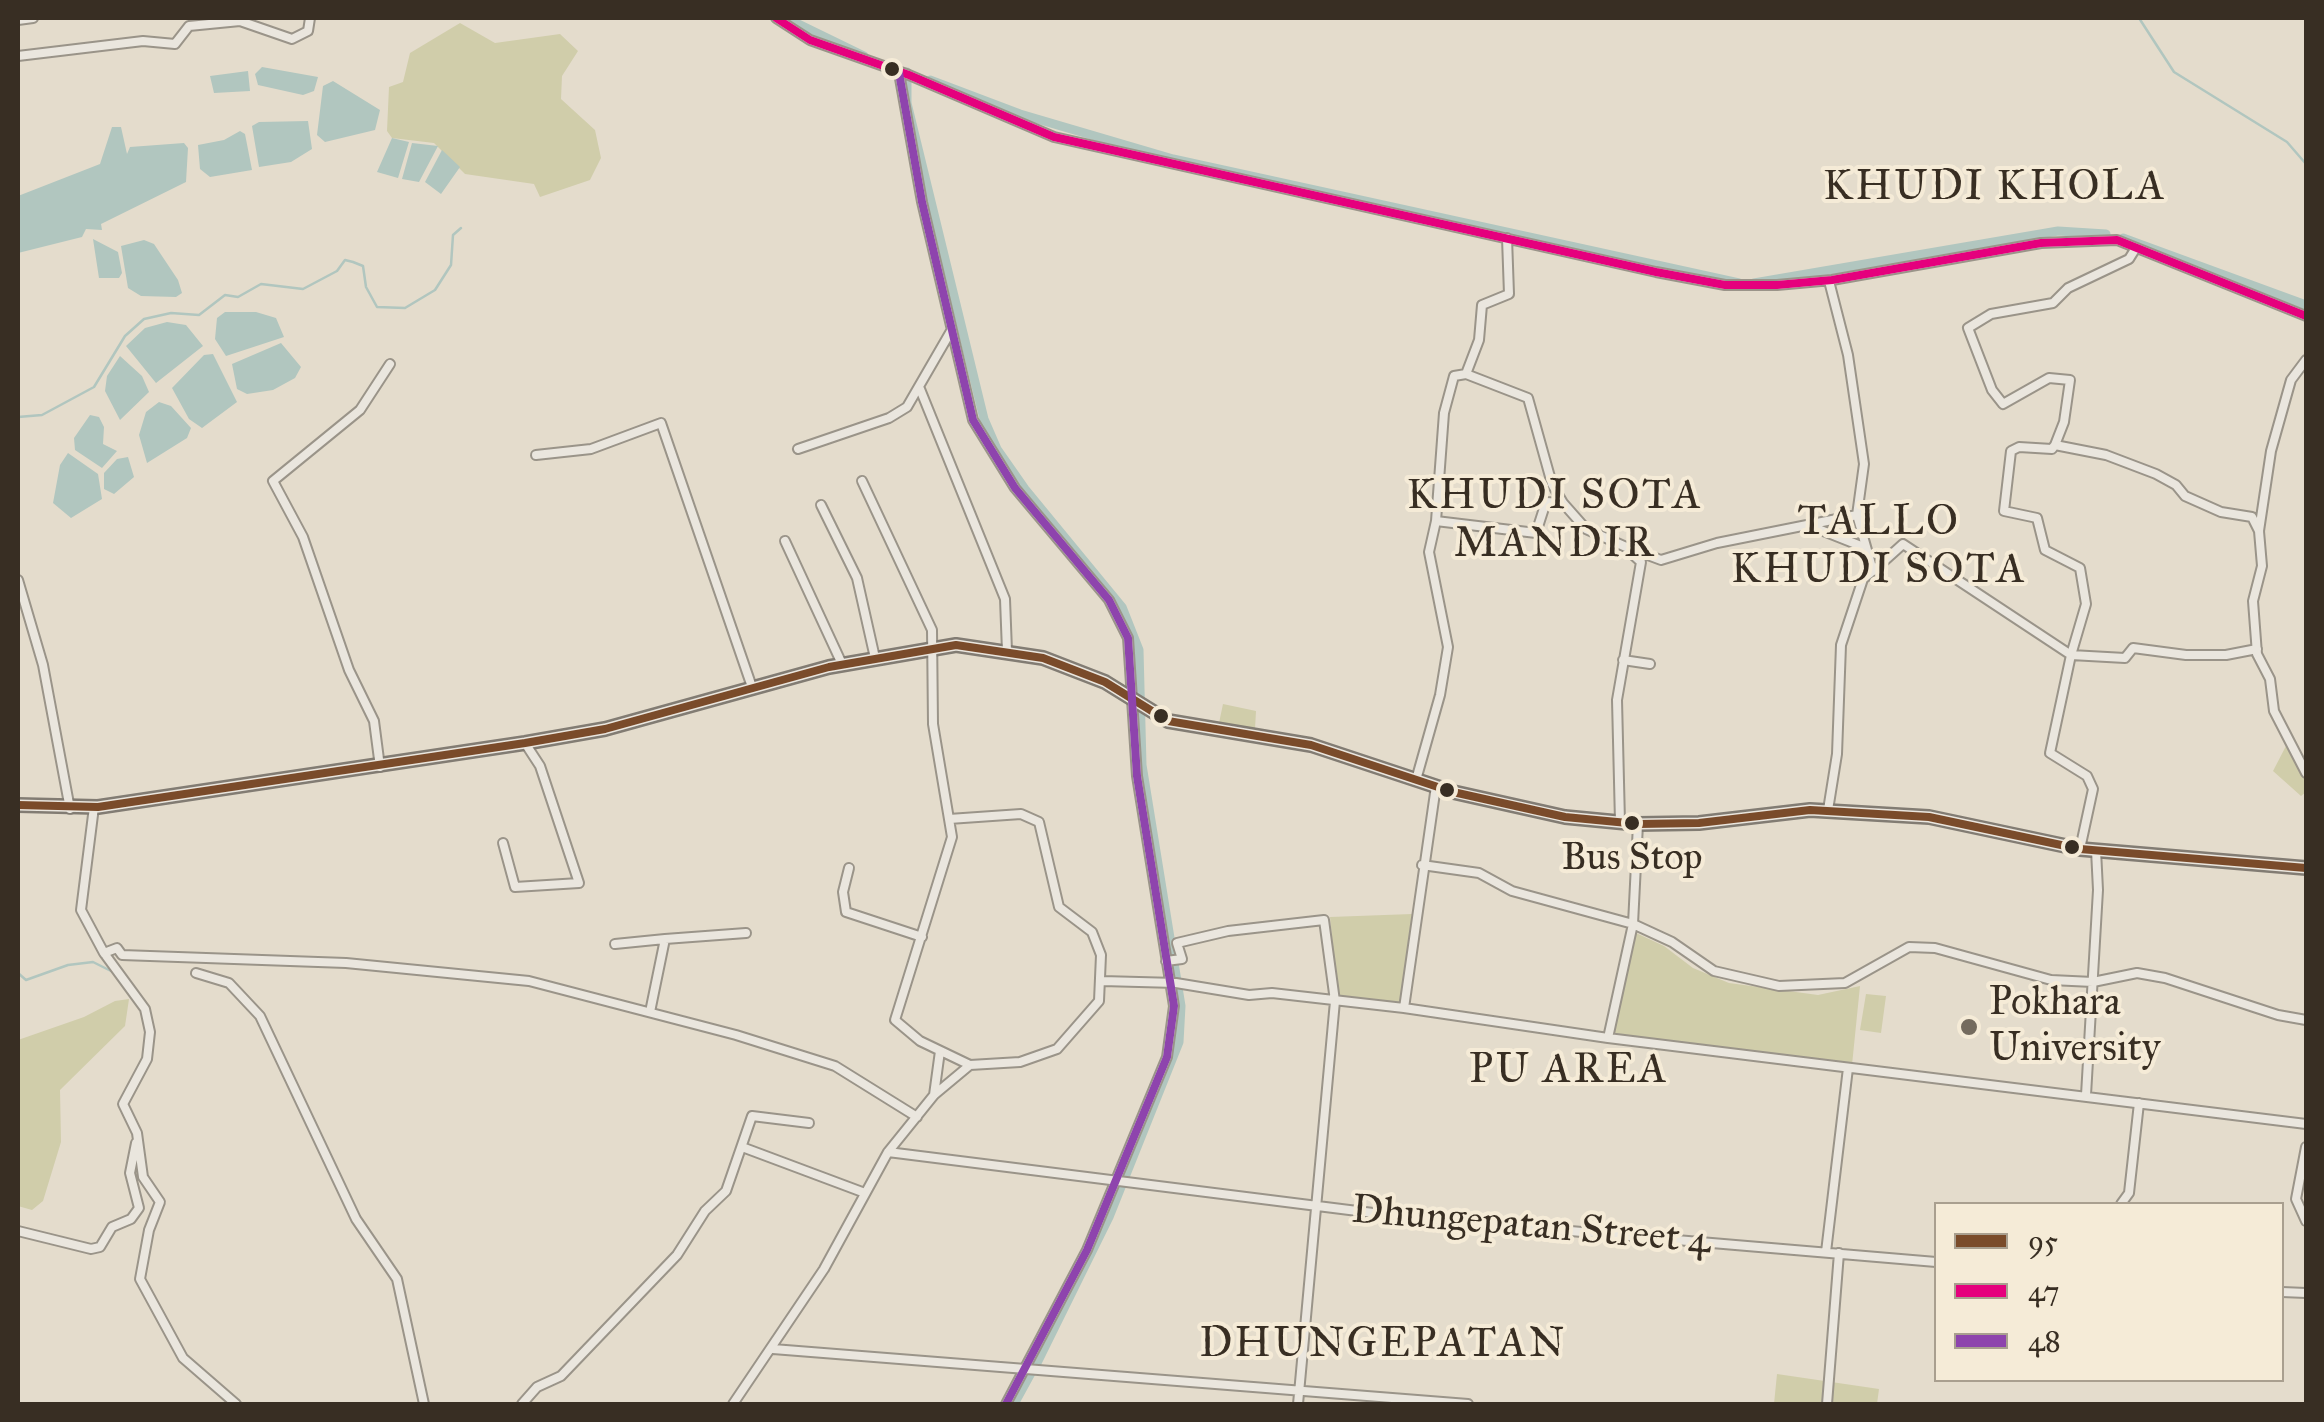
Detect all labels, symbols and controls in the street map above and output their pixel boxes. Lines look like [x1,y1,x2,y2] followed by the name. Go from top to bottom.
[882,59,902,79] unlabelled marker
[1823,164,2167,214] district label: KHUDI KHOLA
[1407,473,1703,572] district label: KHUDI SOTA MANDIR
[1731,499,2027,598] district label: TALLO KHUDI SOTA
[1151,706,1171,726] unlabelled marker
[1437,780,1457,800] unlabelled marker
[1622,813,1642,833] marker: Bus Stop
[1561,837,1703,883] place label: Bus Stop
[2062,837,2082,857] unlabelled marker
[1989,980,2161,1074] place label: Pokhara University
[1958,1016,1980,1038] marker: Pokhara University
[1469,1047,1669,1097] district label: PU AREA
[1350,1187,1712,1267] street label: Dhungepatan Street 4
[1934,1202,2284,1382] legend
[2028,1223,2058,1259] text: 95
[2028,1273,2059,1309] text: 47
[1199,1321,1567,1371] district label: DHUNGEPATAN
[2028,1323,2061,1359] text: 48

